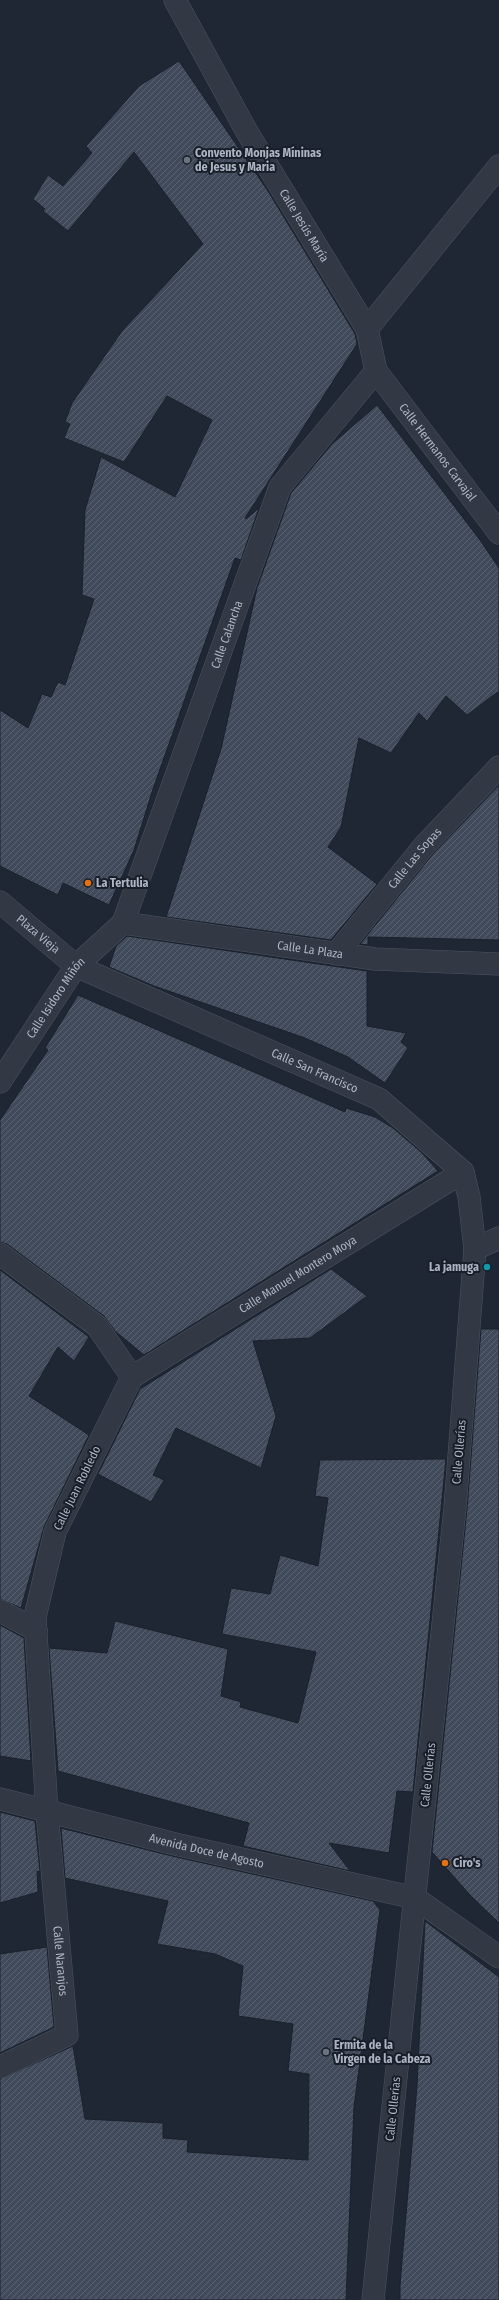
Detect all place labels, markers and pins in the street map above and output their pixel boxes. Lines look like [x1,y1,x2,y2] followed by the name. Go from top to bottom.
[195,146,322,174] place label: Convento Monjas Míninas de Jesus y Maria
[182,155,192,165] marker: Convento Monjas Míninas de Jesus y Maria
[96,876,149,890] place label: La Tertulia
[83,878,93,888] marker: La Tertulia
[429,1260,479,1274] place label: La jamuga
[482,1262,492,1272] marker: La jamuga
[453,1856,481,1870] place label: Ciro's
[440,1858,450,1868] marker: Ciro's
[333,2038,431,2066] place label: Ermita de la Virgen de la Cabeza
[321,2047,331,2057] marker: Ermita de la Virgen de la Cabeza

